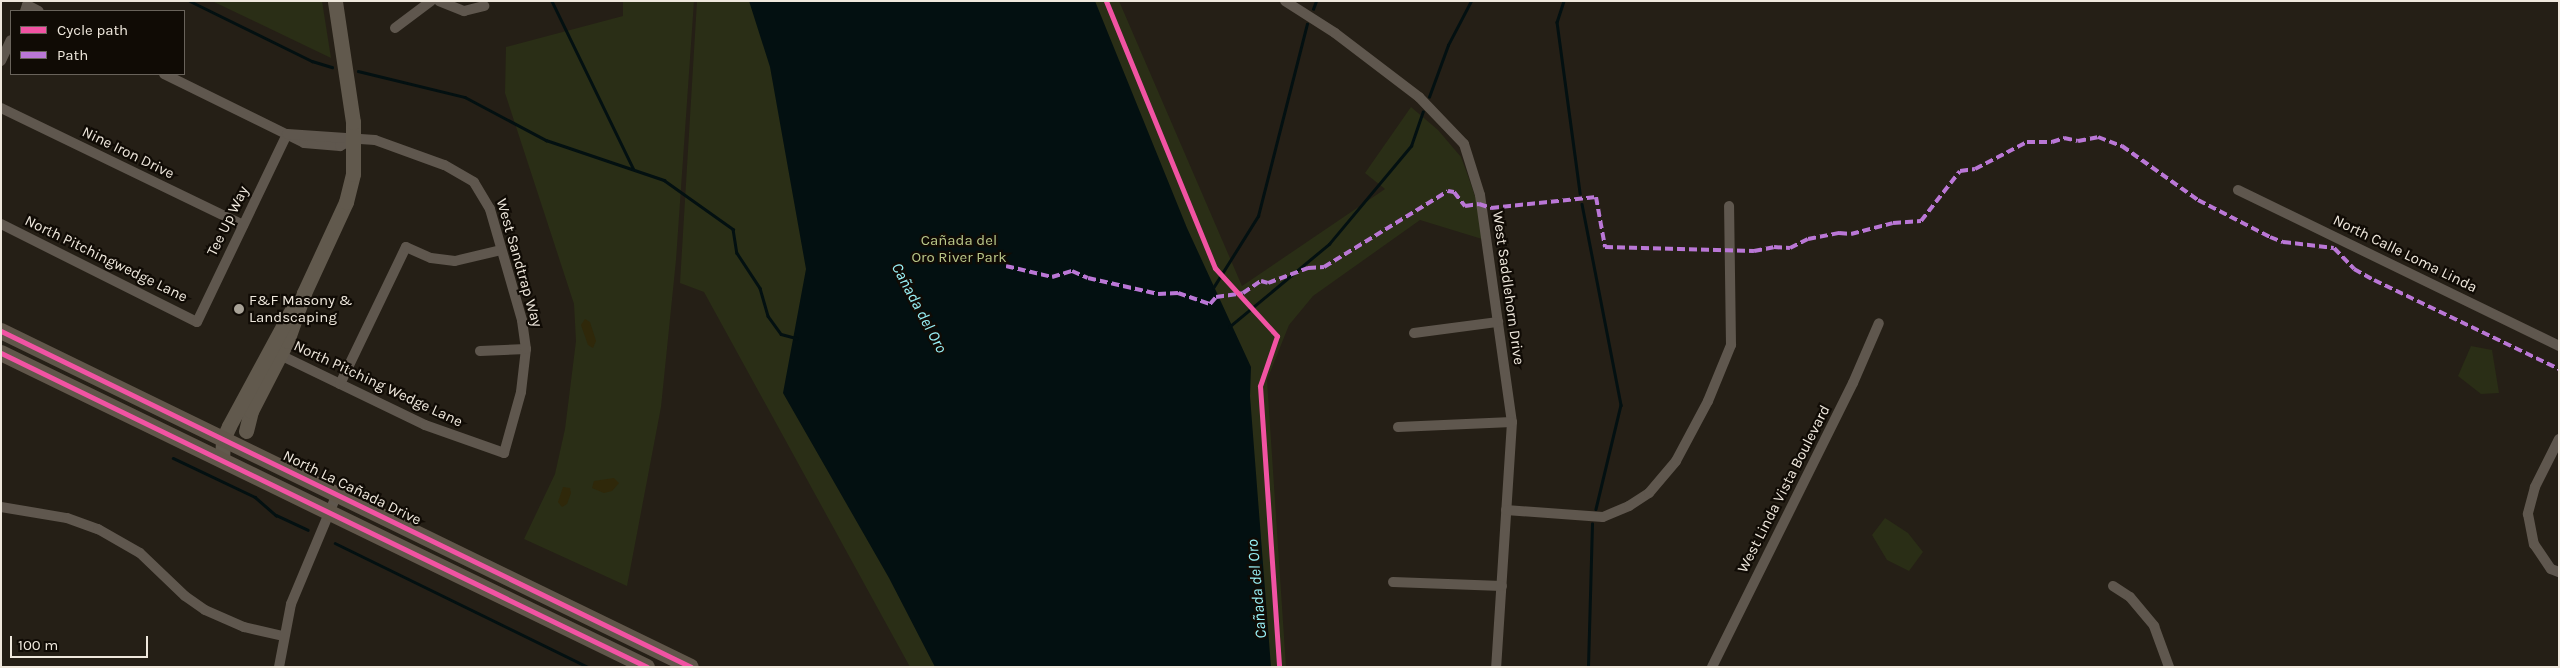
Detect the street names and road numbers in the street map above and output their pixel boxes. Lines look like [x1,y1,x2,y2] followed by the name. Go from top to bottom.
[79,123,177,183] street label: Nine Iron Drive
[203,183,253,259] street label: Tee Up Way
[492,197,546,329] street label: West Sandtrap Way
[1488,210,1528,366] street label: West Saddlehorn Drive
[2330,211,2480,297] street label: North Calle Loma Linda
[22,212,190,306] street label: North Pitchingwedge Lane
[291,337,465,431] street label: North Pitching Wedge Lane
[1734,402,1834,576] street label: West Linda Vista Boulevard
[280,447,424,529] street label: North La Cañada Drive

